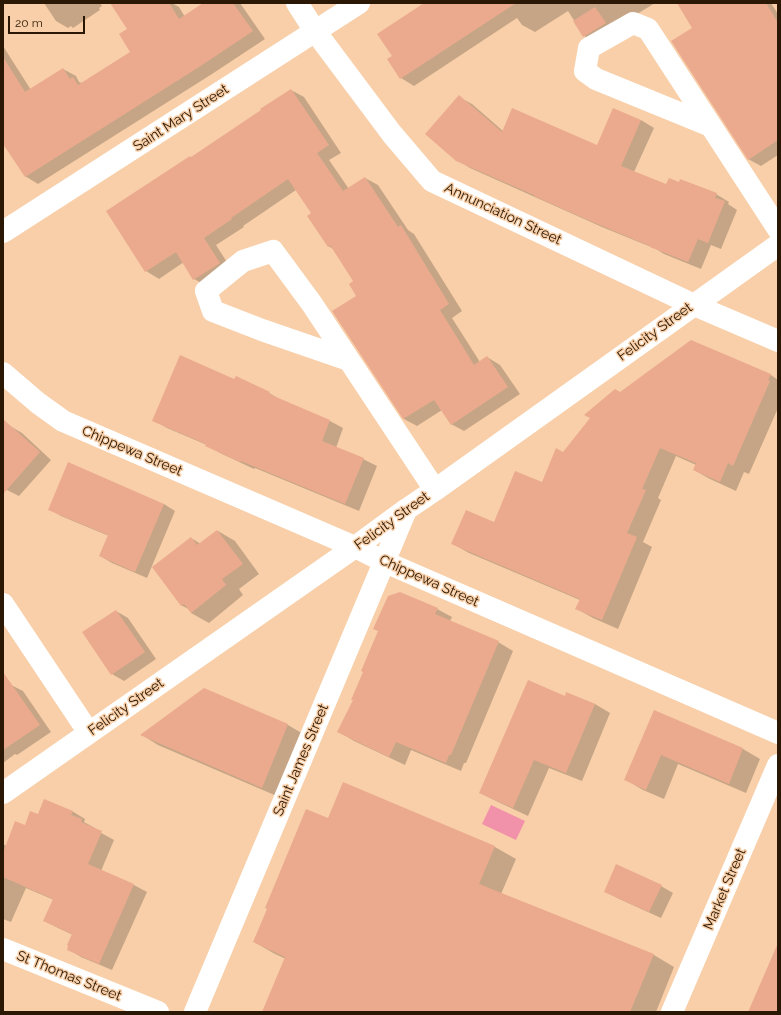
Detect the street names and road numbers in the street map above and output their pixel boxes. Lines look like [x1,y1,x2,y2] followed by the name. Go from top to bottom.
[130,81,232,155] street label: Saint Mary Street
[442,180,564,248] street label: Annunciation Street
[614,299,696,365] street label: Felicity Street
[79,422,185,480] street label: Chippewa Street
[351,488,433,554] street label: Felicity Street
[377,551,481,611] street label: Chippewa Street
[85,675,167,739] street label: Felicity Street
[270,701,332,819] street label: Saint James Street
[700,846,750,932] street label: Market Street
[14,947,124,1005] street label: St Thomas Street

